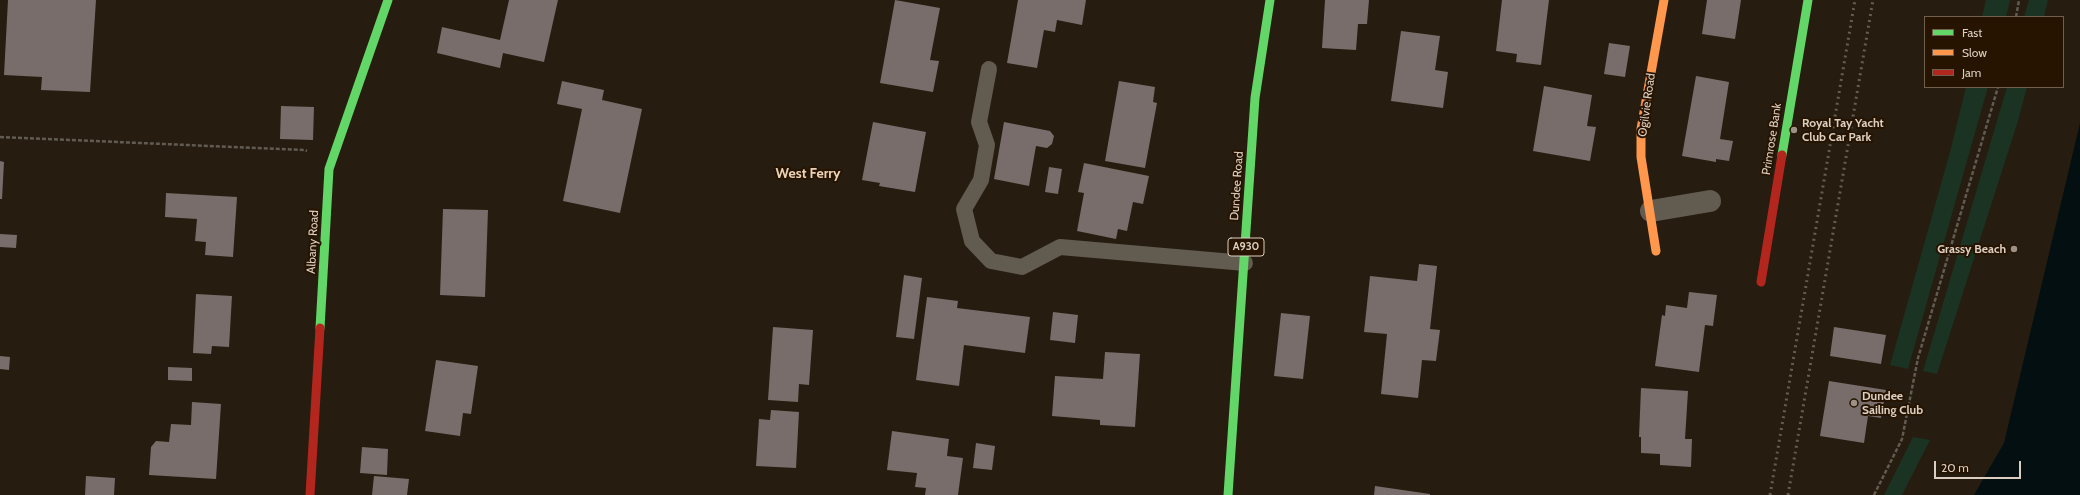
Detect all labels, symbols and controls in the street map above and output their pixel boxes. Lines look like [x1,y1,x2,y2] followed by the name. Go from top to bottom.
[1924,16,2064,88] legend
[1962,25,1982,40] text: Fast
[1962,45,1987,60] text: Slow
[1962,65,1981,80] text: Jam
[1635,72,1659,138] street label: Ogilvie Road
[1759,102,1785,176] street label: Primrose Bank
[1802,116,1884,144] place label: Royal Tay Yacht Club Car Park
[1789,125,1799,135] marker: Royal Tay Yacht Club Car Park
[1227,151,1247,221] street label: Dundee Road
[776,166,840,182] district label: West Ferry
[304,210,322,274] street label: Albany Road
[1228,238,1264,256] road number: A930
[1937,242,2006,256] place label: Grassy Beach
[2009,244,2019,254] marker: Grassy Beach
[1862,389,1923,417] place label: Dundee Sailing Club
[1849,398,1859,408] marker: Dundee Sailing Club
[1936,453,2023,479] scale bar
[1941,460,1969,475] text: 20 m

